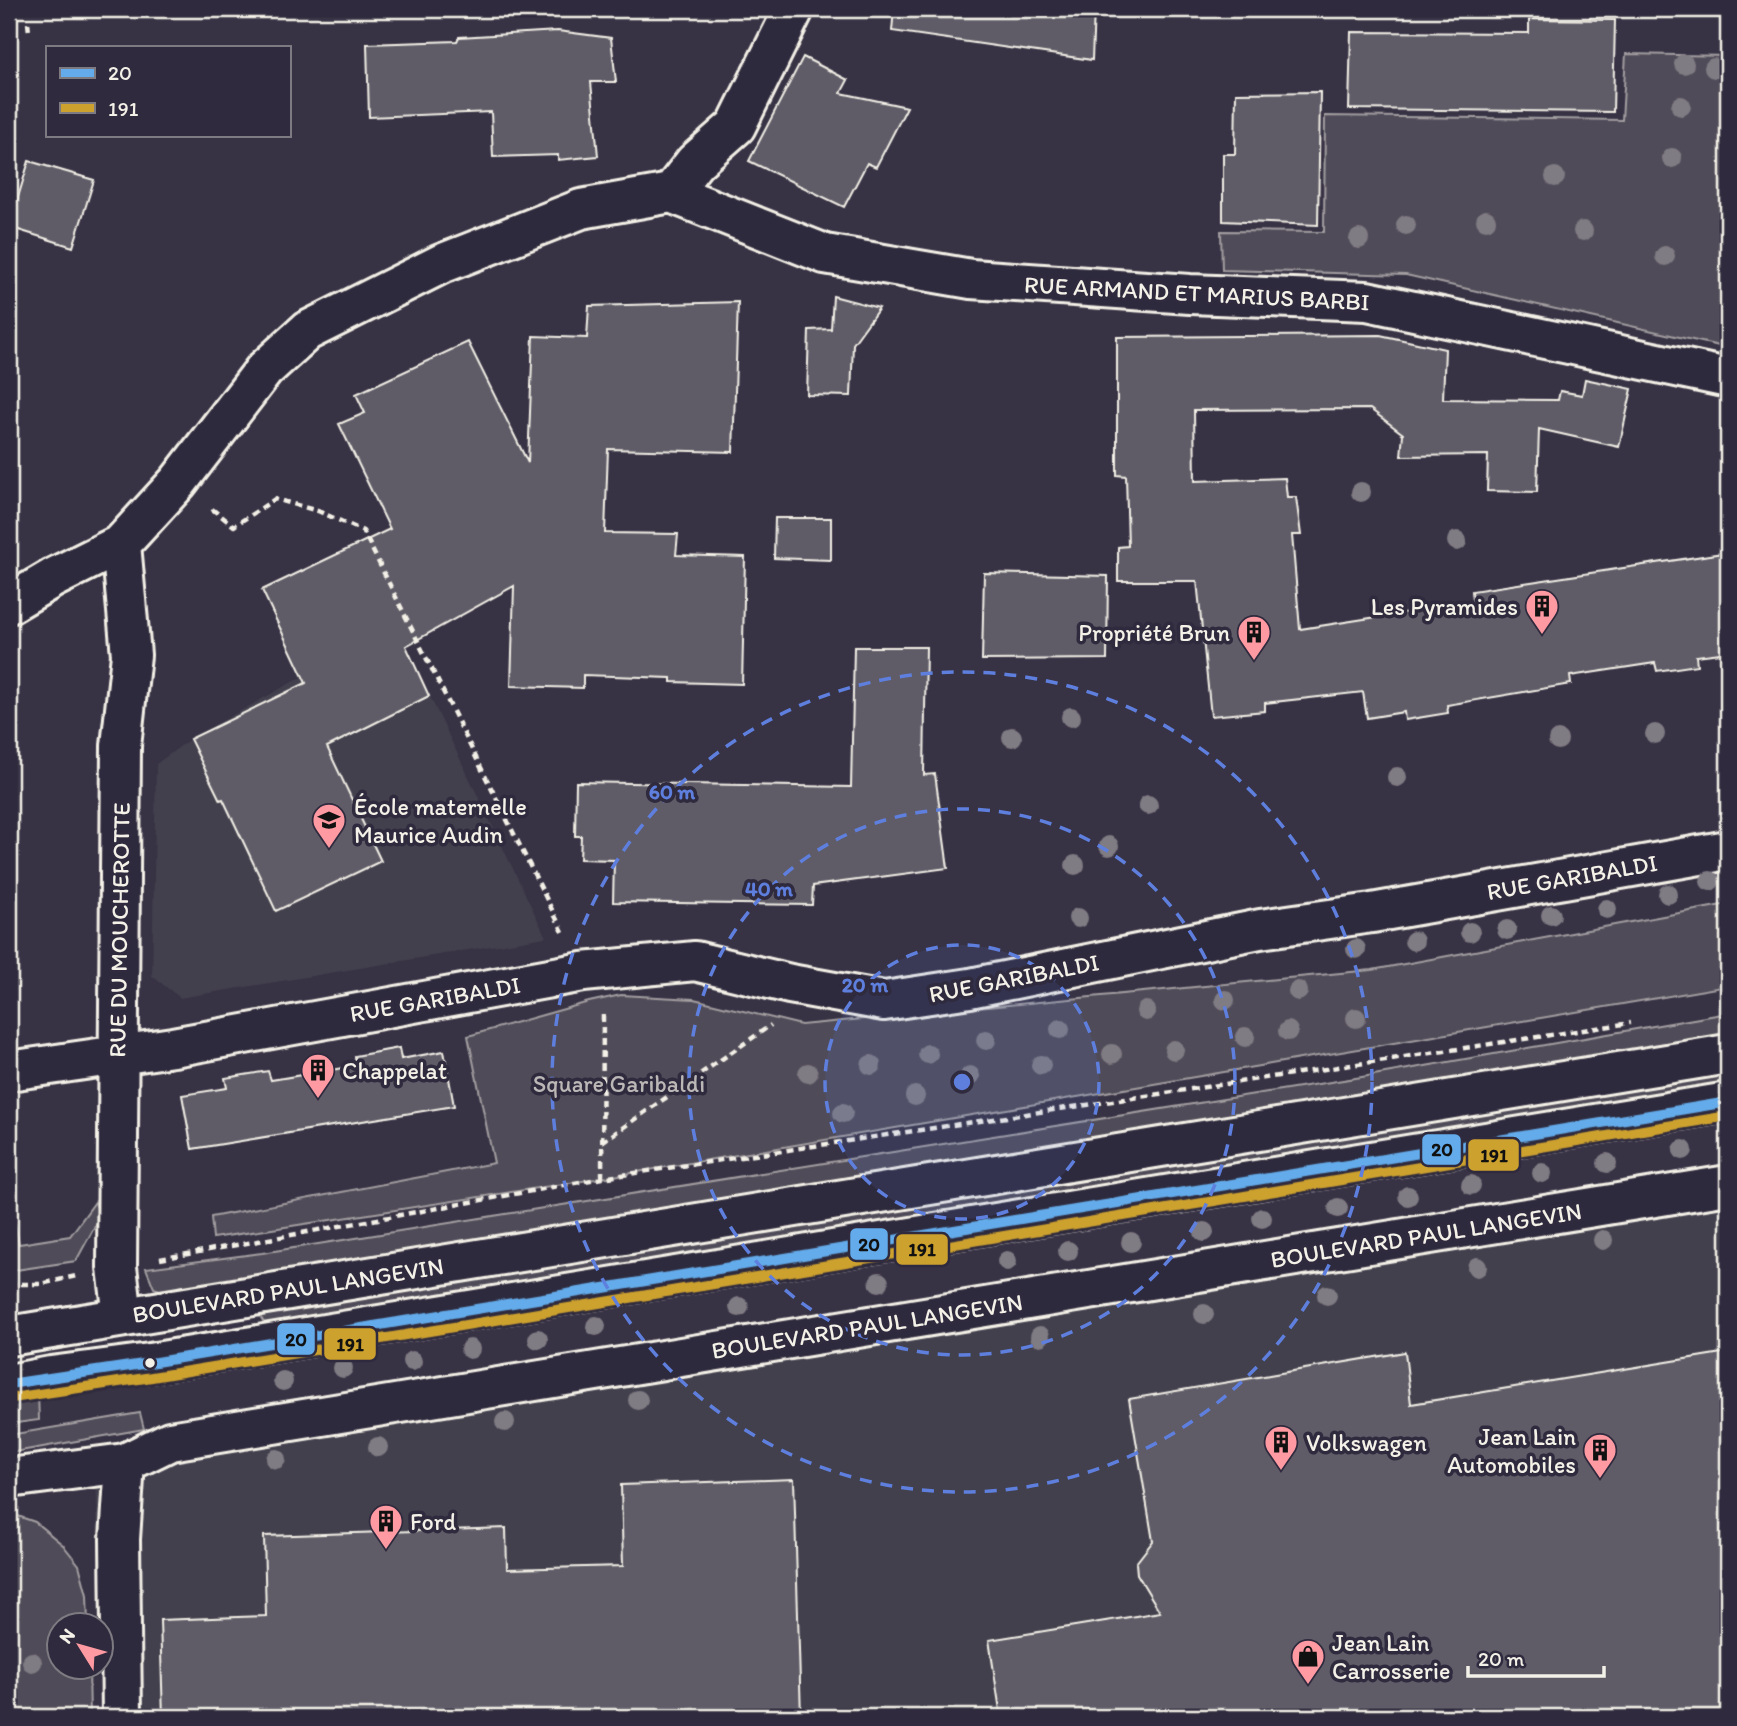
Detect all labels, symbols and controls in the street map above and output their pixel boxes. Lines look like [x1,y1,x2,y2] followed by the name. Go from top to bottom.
[46,46,290,136] legend
[108,60,132,85] text: 20
[108,96,139,121] text: 191
[1024,269,1370,317] street label: RUE ARMAND ET MARIUS BARBI
[1523,587,1561,636] building icon: Les Pyramides
[1371,592,1518,621] place label: Les Pyramides
[1235,613,1273,662] building icon: Propriété Brun
[1078,618,1230,647] place label: Propriété Brun
[649,779,696,804] text: 60 m
[354,792,527,849] place label: École maternelle Maurice Audin
[310,801,348,850] school or university icon: École maternelle Maurice Audin
[102,802,136,1058] street label: RUE DU MOUCHEROTTE
[1484,848,1660,906] street label: RUE GARIBALDI
[745,876,793,901] text: 40 m
[926,947,1102,1009] street label: RUE GARIBALDI
[347,970,523,1028] street label: RUE GARIBALDI
[842,972,889,997] text: 20 m
[299,1051,337,1100] building icon: Chappelat
[342,1056,447,1085] place label: Chappelat
[533,1069,705,1098] park label: Square Garibaldi
[950,1070,974,1094] centre of rings
[1421,1133,1462,1166] line badge: 20
[1431,1138,1453,1161] text: 20
[1467,1138,1520,1172] line badge: 191
[1480,1144,1508,1167] text: 191
[1268,1196,1584,1274] street label: BOULEVARD PAUL LANGEVIN
[849,1227,889,1261] line badge: 20
[858,1233,880,1256] text: 20
[895,1233,949,1266] line badge: 191
[908,1238,936,1261] text: 191
[130,1251,446,1329] street label: BOULEVARD PAUL LANGEVIN
[709,1287,1025,1365] street label: BOULEVARD PAUL LANGEVIN
[276,1322,316,1356] line badge: 20
[323,1327,377,1361] line badge: 191
[285,1328,307,1351] text: 20
[336,1333,364,1356] text: 191
[143,1356,157,1370] unlabelled marker
[1447,1422,1576,1479] place label: Jean Lain Automobiles
[1262,1423,1300,1472] building icon: Volkswagen
[1306,1428,1427,1457] place label: Volkswagen
[1581,1431,1619,1480] building icon: Jean Lain Automobiles
[367,1502,405,1551] building icon: Ford
[410,1507,456,1536] place label: Ford
[46,1610,116,1680] north arrow
[54,1624,80,1648] text: N
[1332,1628,1450,1685] place label: Jean Lain Carrosserie
[1468,1635,1604,1679] scale bar
[1289,1637,1327,1686] shop icon: Jean Lain Carrosserie
[1478,1646,1525,1671] text: 20 m

